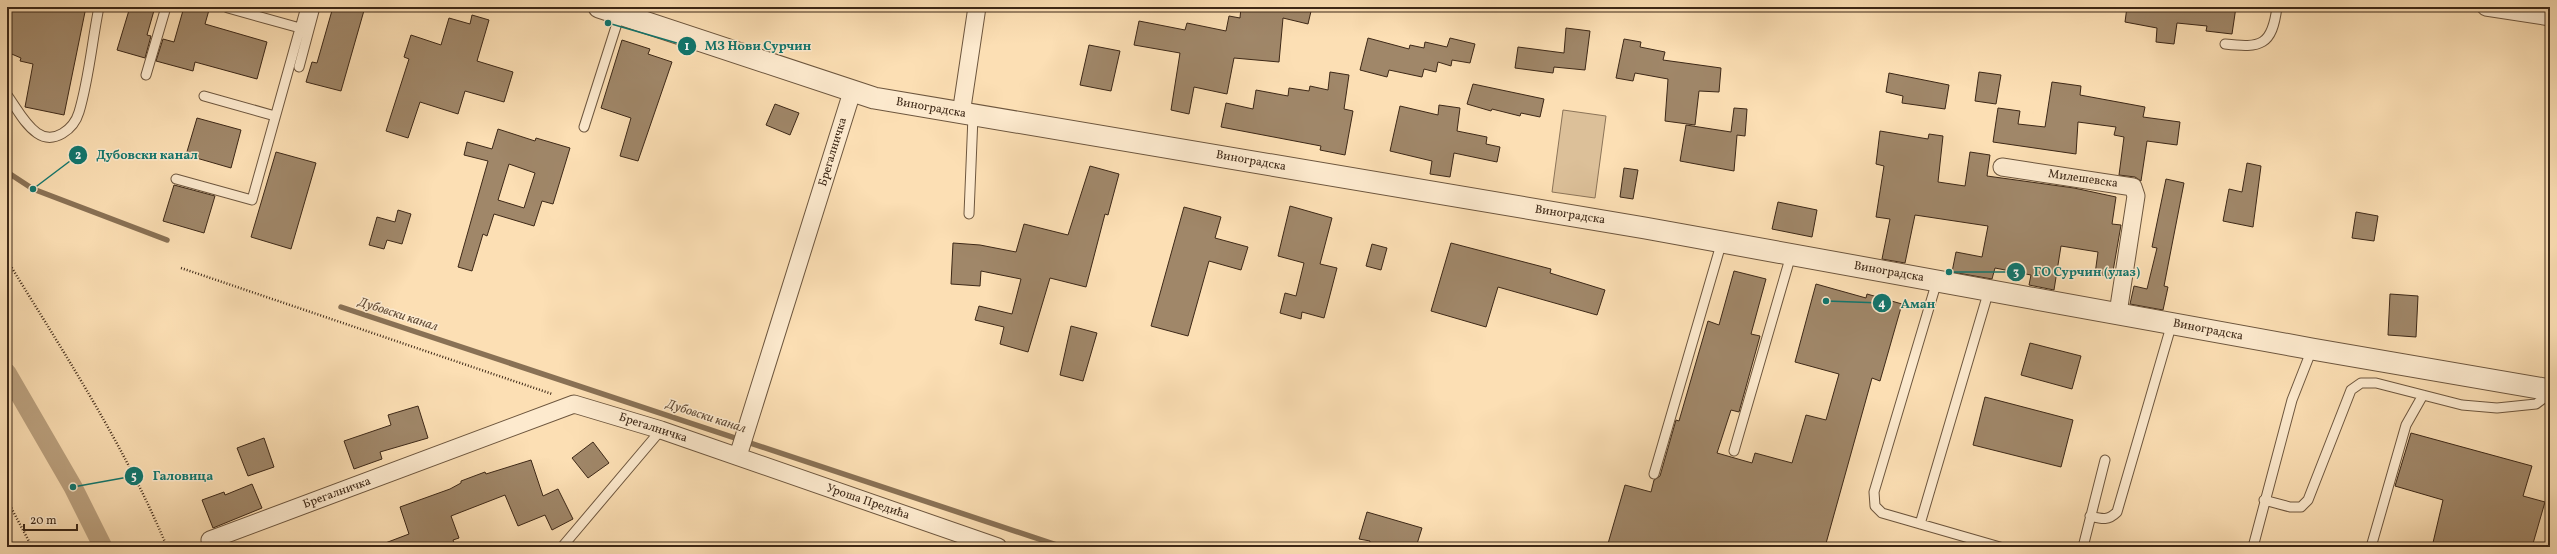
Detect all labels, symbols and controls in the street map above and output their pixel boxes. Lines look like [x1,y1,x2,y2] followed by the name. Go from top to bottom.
[677,33,819,58] callout: МЗ Нови Сурчин
[705,38,812,56] text: МЗ Нови Сурчин
[685,39,690,55] text: 1
[895,94,967,122] street label: Виноградска
[815,116,851,188] street label: Брегалничка
[68,142,206,167] callout: Дубовски канал
[96,147,198,165] text: Дубовски канал
[1215,147,1287,175] street label: Виноградска
[75,148,81,164] text: 2
[2047,166,2119,192] street label: Милешевска
[1534,202,1606,228] street label: Виноградска
[1853,258,1925,286] street label: Виноградска
[2006,259,2148,284] callout: ГО Сурчин (улаз)
[2034,264,2140,282] text: ГО Сурчин (улаз)
[2013,265,2019,281] text: 3
[1872,291,1943,316] callout: Аман
[355,293,440,336] water label: Дубовски канал
[1878,296,1886,312] text: 4
[1901,296,1936,314] text: Аман
[2172,315,2244,345] street label: Виноградска
[663,395,748,438] water label: Дубовски канал
[617,409,689,447] street label: Брегалничка
[124,463,221,488] callout: Галовица
[153,468,213,486] text: Галовица
[131,469,137,485] text: 5
[301,473,373,513] street label: Брегалничка
[824,480,912,524] street label: Уроша Предића
[24,506,77,532] scale bar
[30,513,57,529] text: 20 m

